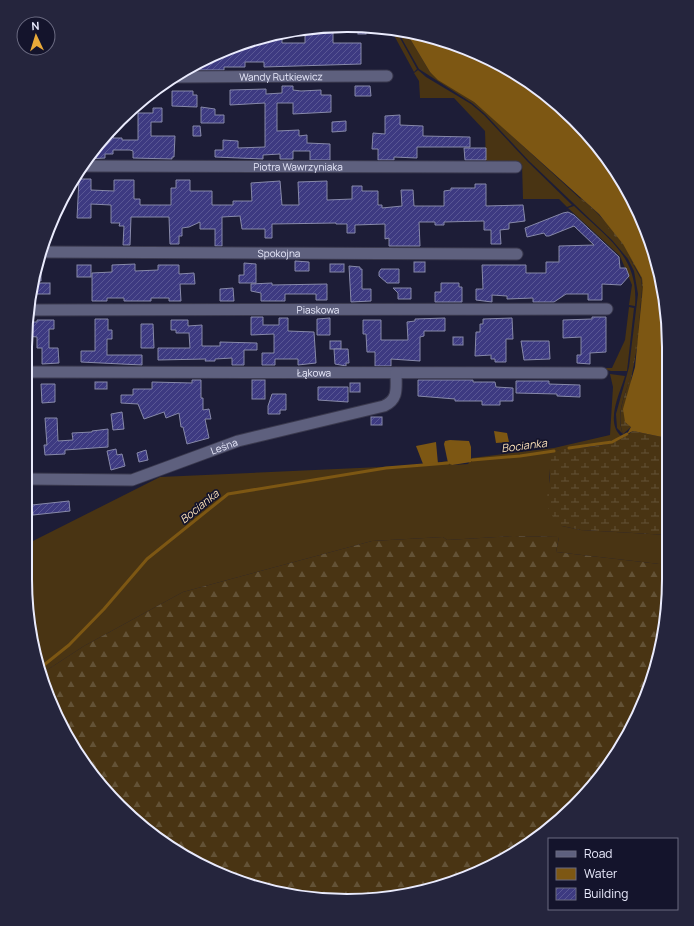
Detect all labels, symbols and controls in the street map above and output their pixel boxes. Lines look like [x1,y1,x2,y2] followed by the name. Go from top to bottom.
[16,16,56,56] north arrow
[31,18,40,33] text: N
[239,69,323,84] street label: Wandy Rutkiewicz
[253,159,343,174] street label: Piotra Wawrzyniaka
[258,246,300,260] street label: Spokojna
[297,302,339,317] street label: Piaskowa
[297,365,331,380] street label: Łąkowa
[209,435,239,458] street label: Leśna
[500,435,549,455] water label: Bocianka
[176,485,222,526] water label: Bocianka
[548,838,678,910] legend
[584,845,612,862] text: Road
[584,865,618,882] text: Water
[584,885,628,902] text: Building

